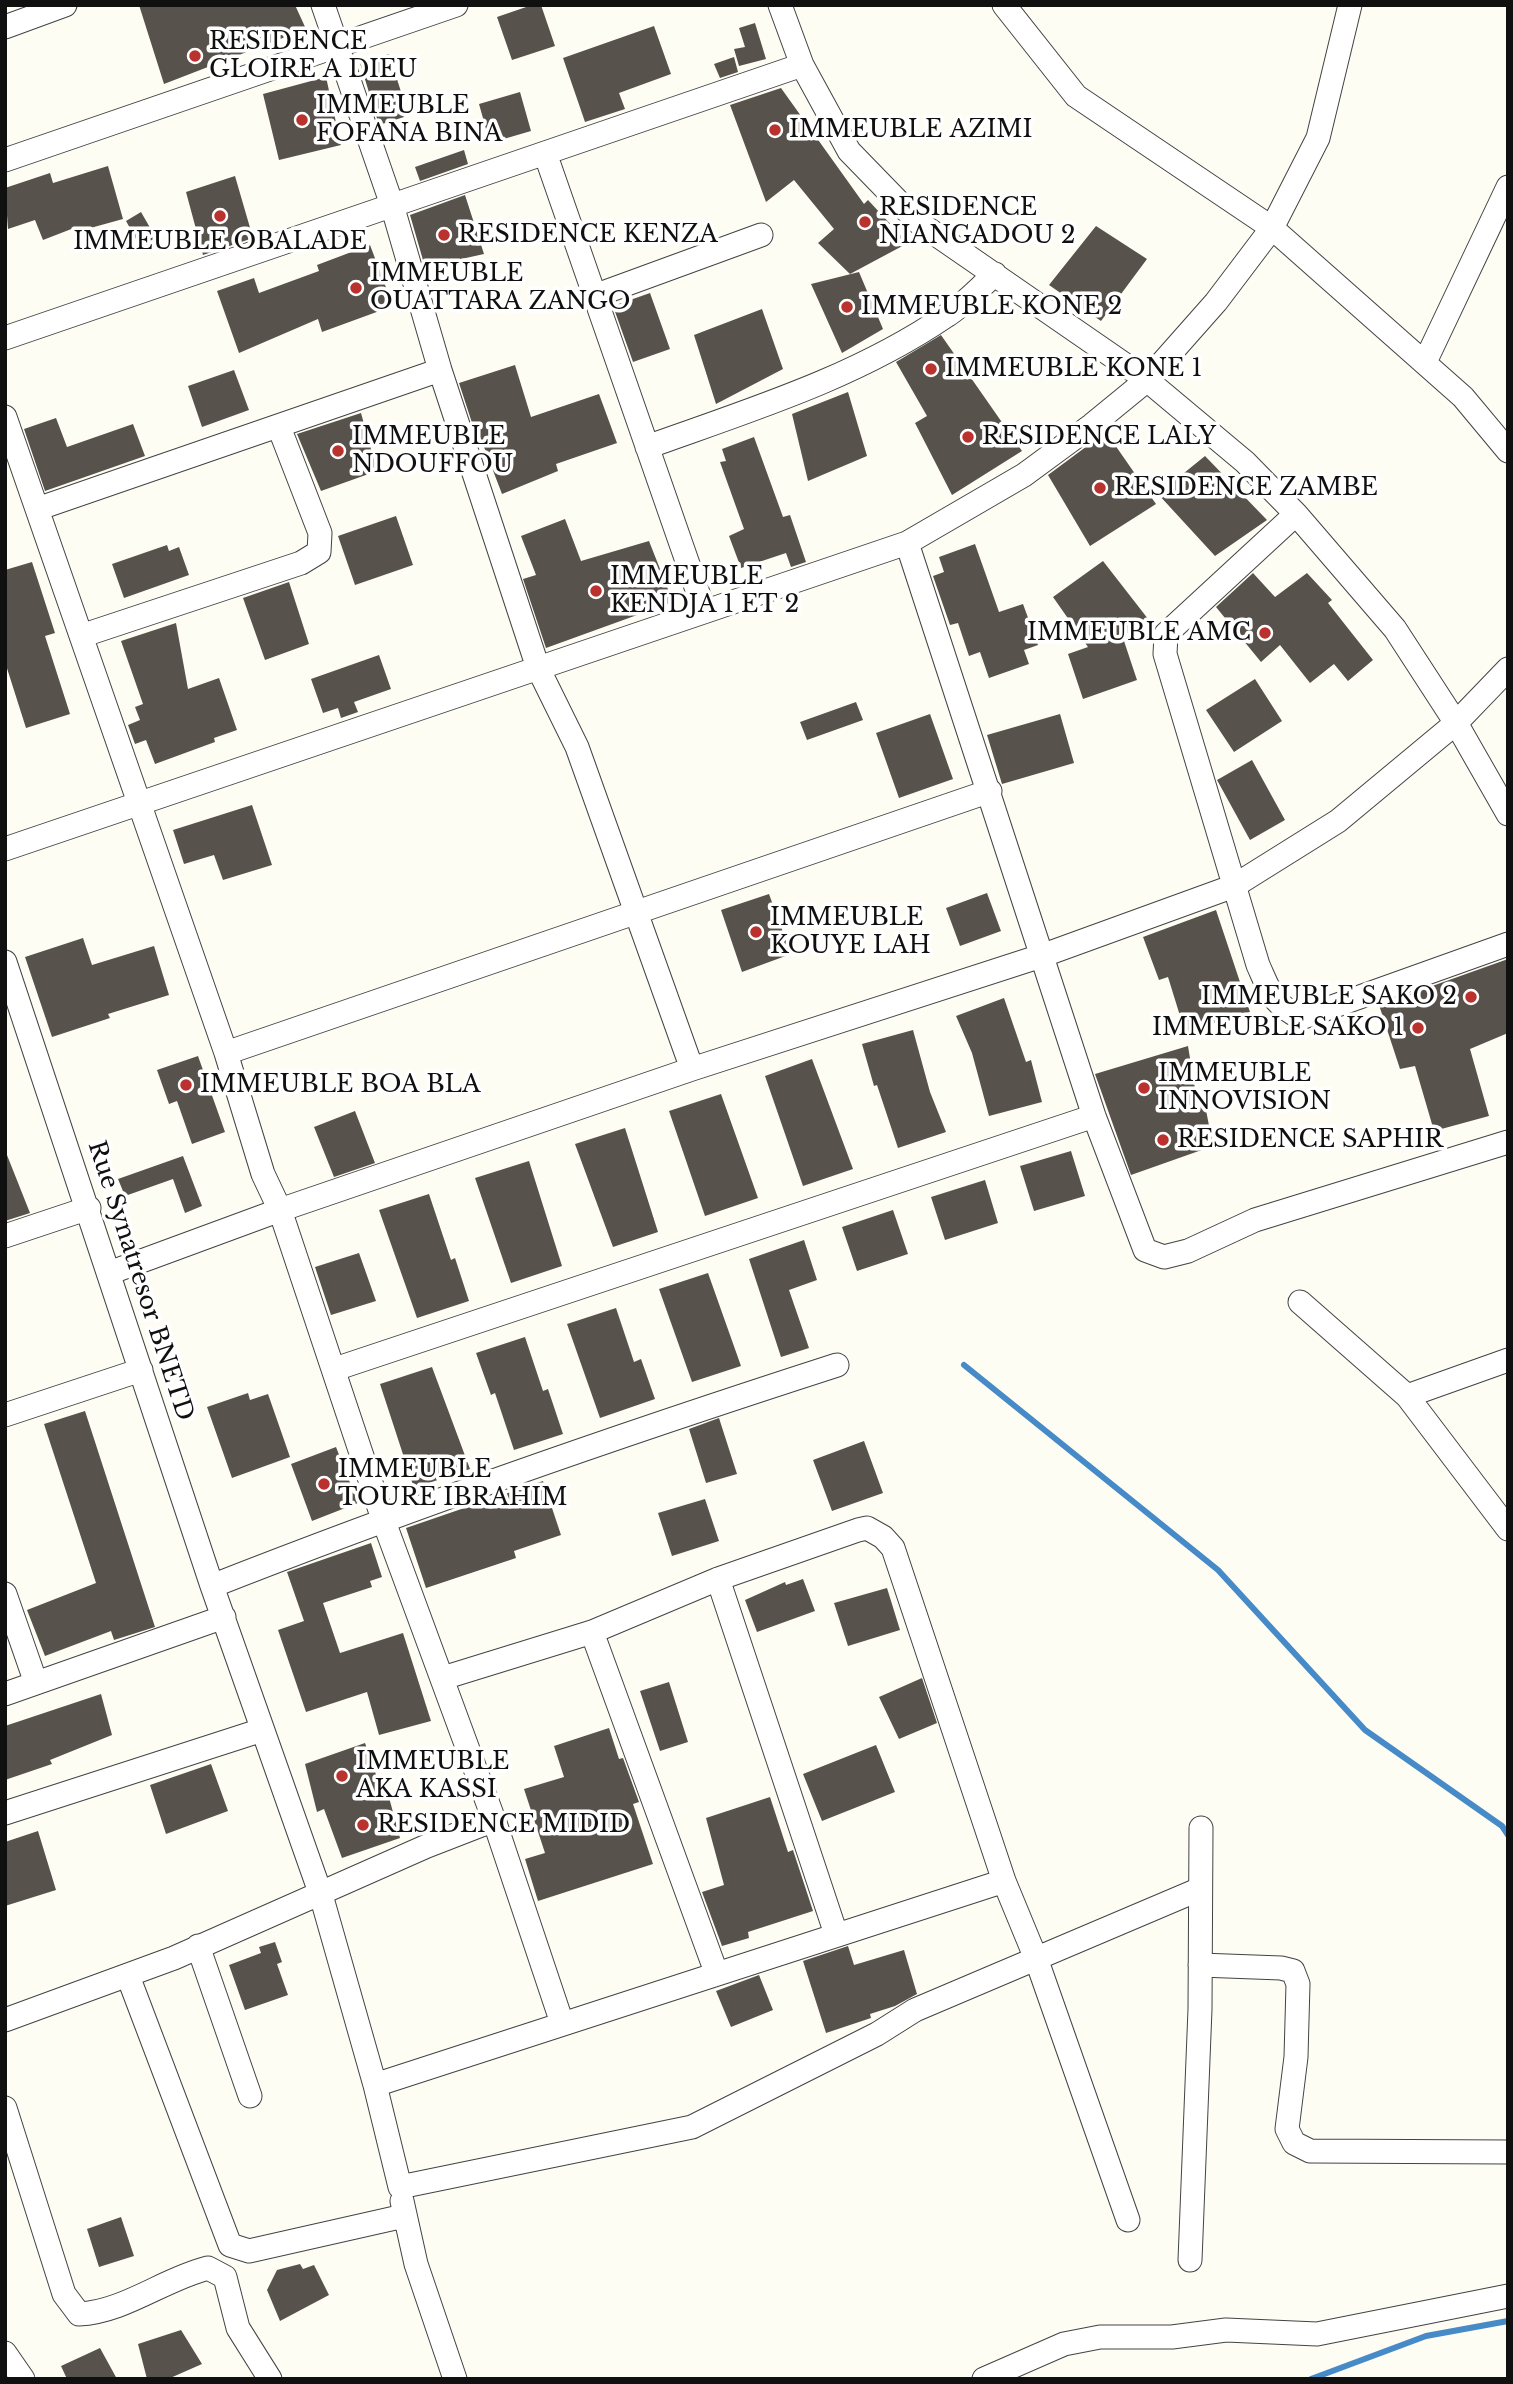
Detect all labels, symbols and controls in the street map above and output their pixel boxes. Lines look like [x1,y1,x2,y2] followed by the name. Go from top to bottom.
[209,28,417,84] place label: RESIDENCE GLOIRE A DIEU
[187,48,203,64] marker: RESIDENCE GLOIRE A DIEU
[316,92,502,148] place label: IMMEUBLE FOFANA BINA
[294,112,310,128] marker: IMMEUBLE FOFANA BINA
[789,116,1032,144] place label: IMMEUBLE AZIMI
[767,122,783,138] marker: IMMEUBLE AZIMI
[879,194,1076,250] place label: RESIDENCE NIANGADOU 2
[212,208,228,224] marker: IMMEUBLE OBALADE
[857,214,873,230] marker: RESIDENCE NIANGADOU 2
[458,221,718,249] place label: RESIDENCE KENZA
[436,227,452,243] marker: RESIDENCE KENZA
[73,228,367,256] place label: IMMEUBLE OBALADE
[370,260,630,316] place label: IMMEUBLE OUATTARA ZANGO
[348,280,364,296] marker: IMMEUBLE OUATTARA ZANGO
[861,293,1122,321] place label: IMMEUBLE KONE 2
[839,299,855,315] marker: IMMEUBLE KONE 2
[945,355,1202,383] place label: IMMEUBLE KONE 1
[923,361,939,377] marker: IMMEUBLE KONE 1
[352,423,513,479] place label: IMMEUBLE NDOUFFOU
[982,423,1216,451] place label: RESIDENCE LALY
[960,429,976,445] marker: RESIDENCE LALY
[330,443,346,459] marker: IMMEUBLE NDOUFFOU
[1114,474,1378,502] place label: RESIDENCE ZAMBE
[1092,480,1108,496] marker: RESIDENCE ZAMBE
[610,563,799,619] place label: IMMEUBLE KENDJA 1 ET 2
[588,583,604,599] marker: IMMEUBLE KENDJA 1 ET 2
[1027,619,1251,647] place label: IMMEUBLE AMC
[1257,625,1273,641] marker: IMMEUBLE AMC
[770,904,931,960] place label: IMMEUBLE KOUYE LAH
[748,924,764,940] marker: IMMEUBLE KOUYE LAH
[1201,983,1457,1011] place label: IMMEUBLE SAKO 2
[1463,989,1479,1005] marker: IMMEUBLE SAKO 2
[1152,1014,1404,1042] place label: IMMEUBLE SAKO 1
[1410,1020,1426,1036] marker: IMMEUBLE SAKO 1
[1158,1060,1331,1116] place label: IMMEUBLE INNOVISION
[200,1071,480,1099] place label: IMMEUBLE BOA BLA
[178,1077,194,1093] marker: IMMEUBLE BOA BLA
[1136,1080,1152,1096] marker: IMMEUBLE INNOVISION
[1177,1126,1443,1154] place label: RESIDENCE SAPHIR
[1155,1132,1171,1148] marker: RESIDENCE SAPHIR
[81,1137,199,1425] street label: Rue Synatresor BNETD
[338,1456,567,1512] place label: IMMEUBLE TOURE IBRAHIM
[316,1476,332,1492] marker: IMMEUBLE TOURE IBRAHIM
[356,1748,510,1804] place label: IMMEUBLE AKA KASSI
[334,1768,350,1784] marker: IMMEUBLE AKA KASSI
[377,1811,630,1839] place label: RESIDENCE MIDID
[355,1817,371,1833] marker: RESIDENCE MIDID

